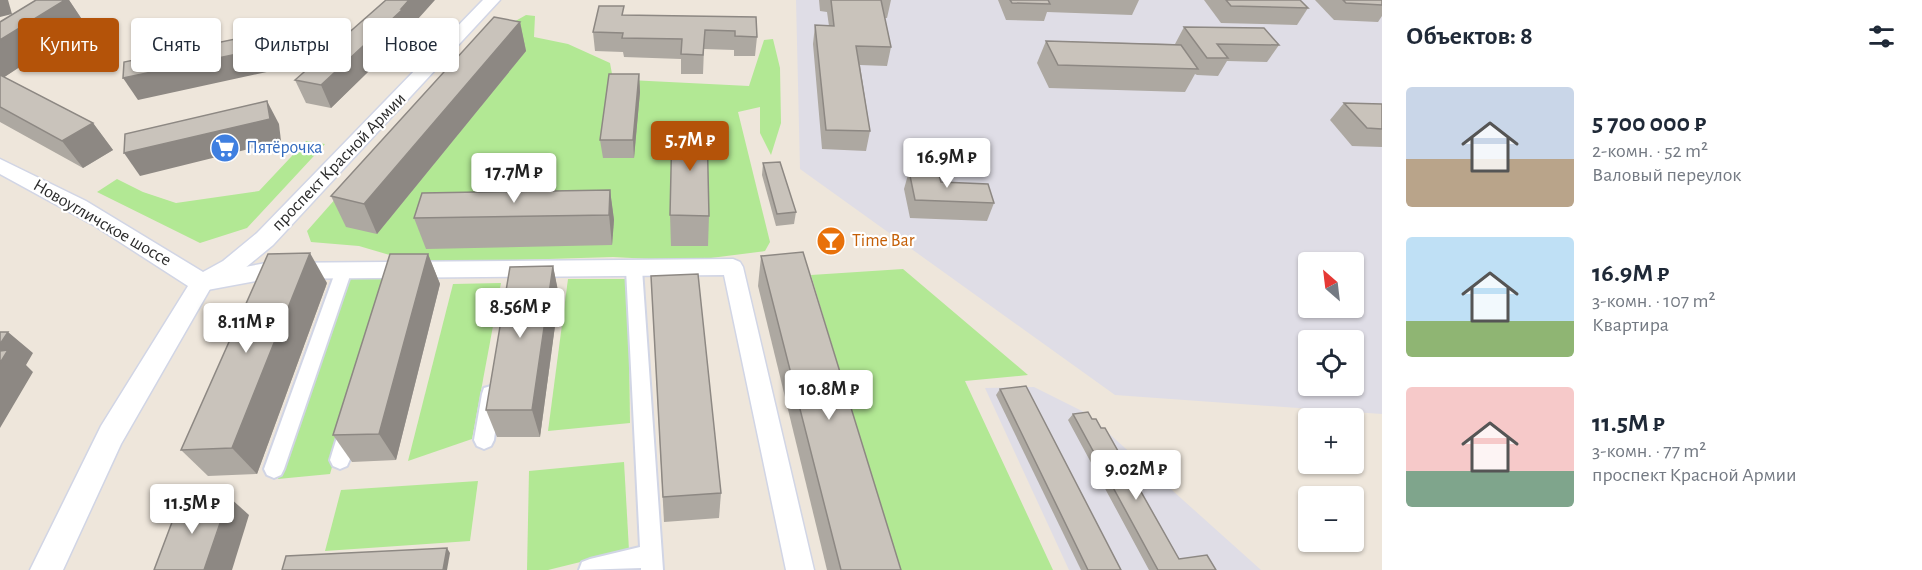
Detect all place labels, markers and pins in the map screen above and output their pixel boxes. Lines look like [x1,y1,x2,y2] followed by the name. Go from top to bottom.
[641,121,739,172] pin: 5.7M ₽
[209,132,241,164] supermarket icon: Пятёрочка
[892,138,1002,189] pin: 16.9M ₽
[246,139,323,157] place label: Пятёрочка
[459,153,569,204] pin: 17.7M ₽
[815,225,847,257] bar icon: Time Bar
[852,232,915,250] place label: Time Bar
[465,288,575,339] pin: 8.56M ₽
[191,303,301,354] pin: 8.11M ₽
[774,370,884,421] pin: 10.8M ₽
[1081,450,1191,501] pin: 9.02M ₽
[137,484,247,535] pin: 11.5M ₽

